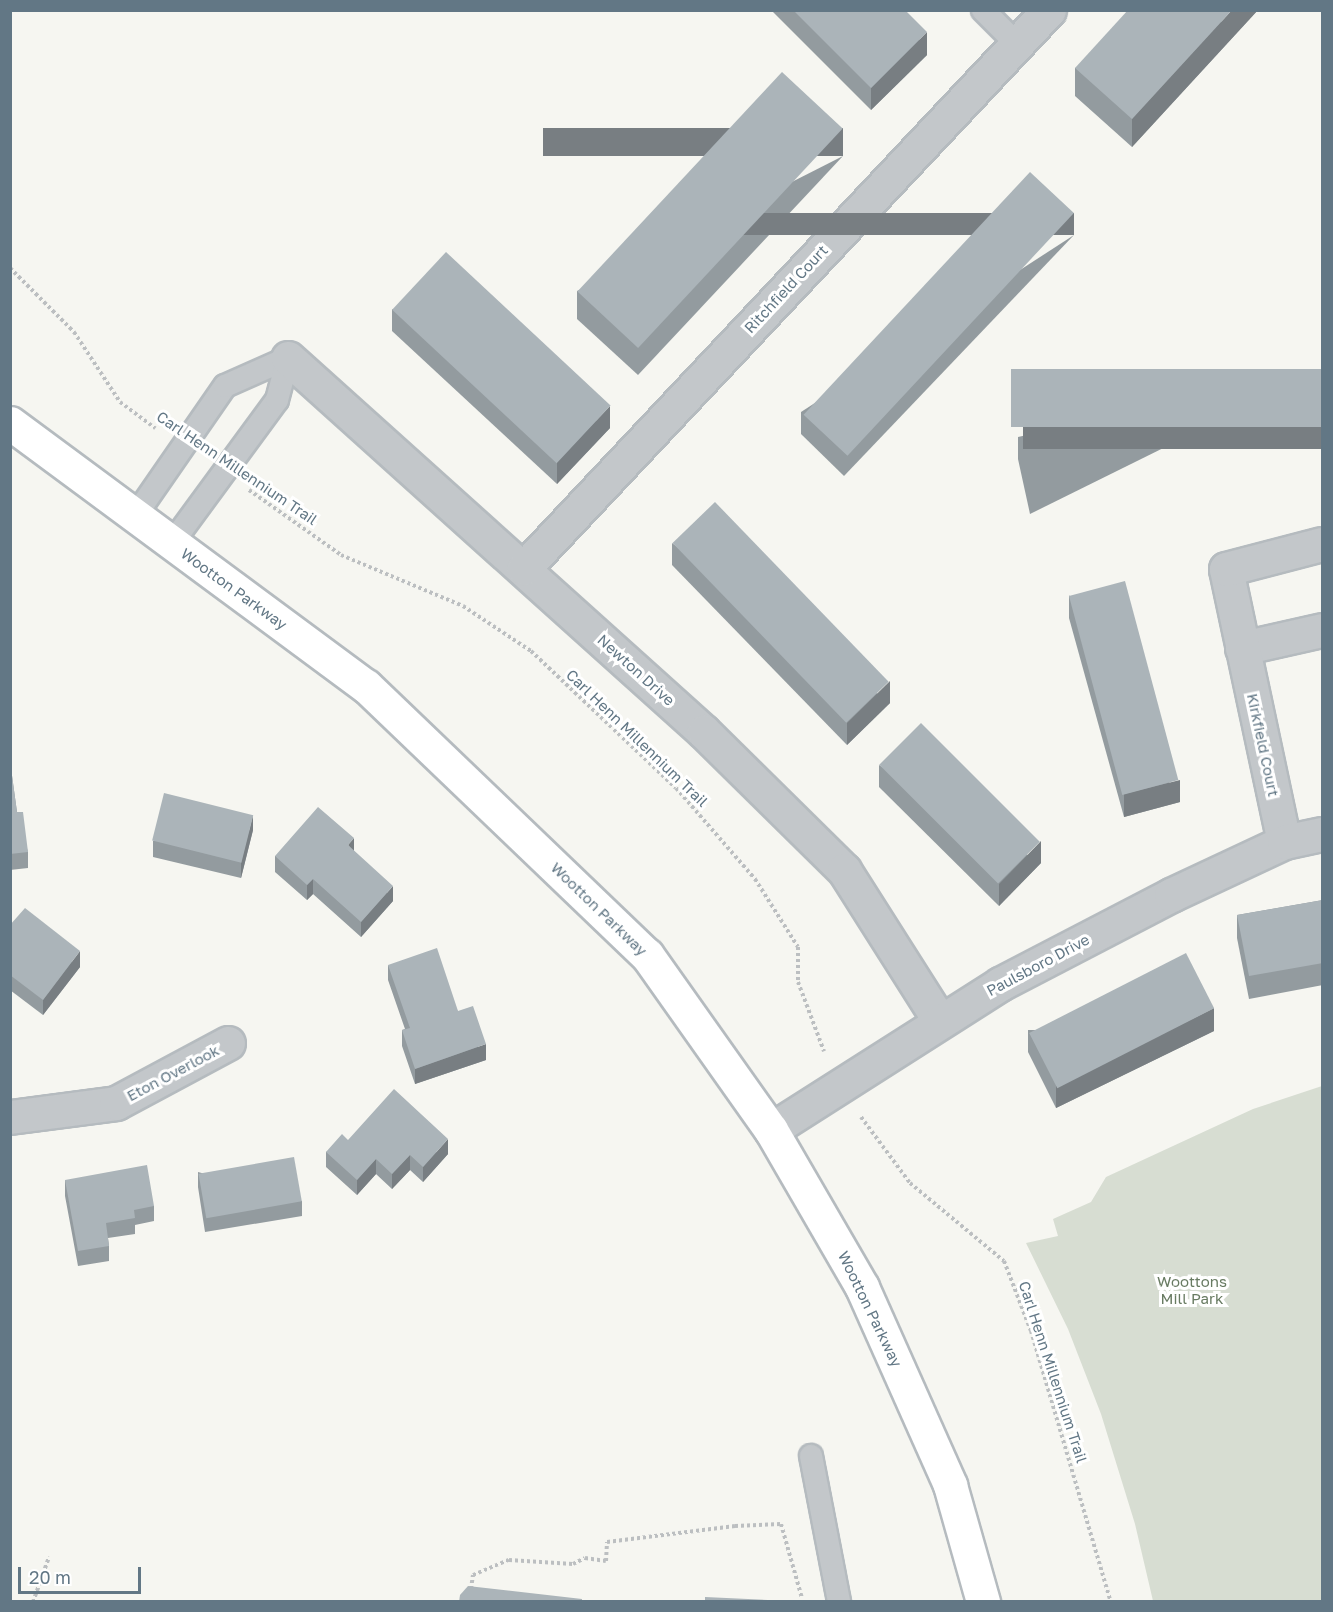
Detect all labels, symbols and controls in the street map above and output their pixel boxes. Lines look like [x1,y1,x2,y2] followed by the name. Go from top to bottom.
[741,241,831,337] street label: Ritchfield Court
[153,407,321,529] street label: Carl Henn Millennium Trail
[177,544,291,634] street label: Wootton Parkway
[594,631,678,709] street label: Newton Drive
[562,666,712,810] street label: Carl Henn Millennium Trail
[1243,692,1283,798] street label: Kirkfield Court
[547,859,651,959] street label: Wootton Parkway
[984,930,1092,1000] street label: Paulsboro Drive
[124,1041,222,1105] street label: Eton Overlook
[834,1248,906,1370] street label: Wootton Parkway
[1157,1272,1227,1307] park label: Woottons Mill Park
[1015,1279,1091,1465] street label: Carl Henn Millennium Trail
[21,1555,144,1593] scale bar
[29,1566,71,1588] text: 20 m

